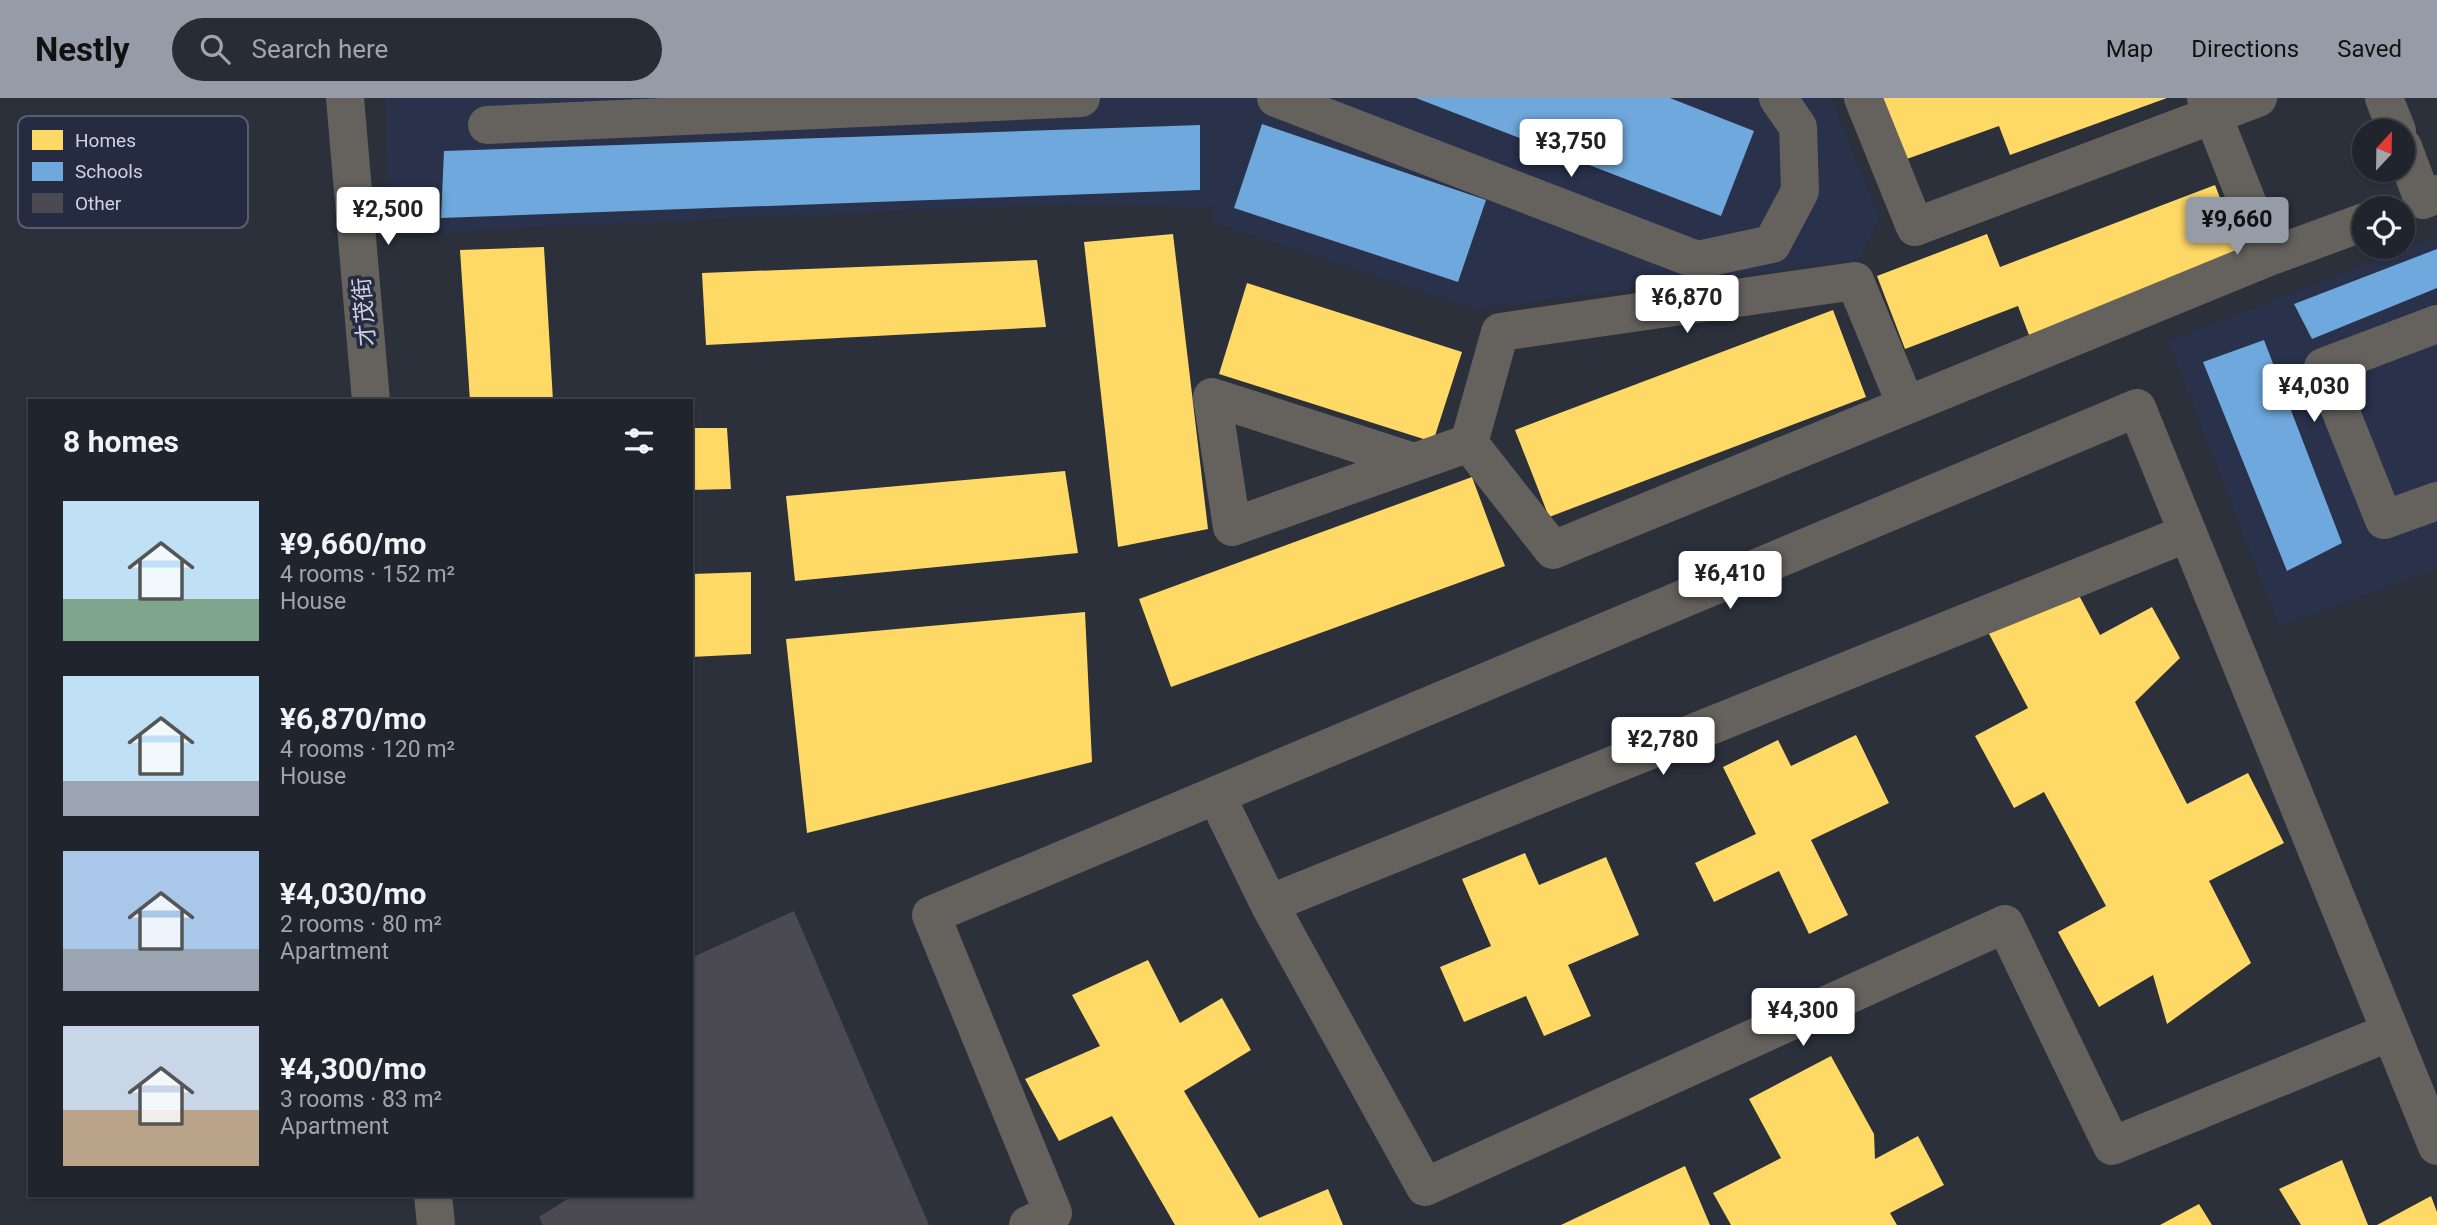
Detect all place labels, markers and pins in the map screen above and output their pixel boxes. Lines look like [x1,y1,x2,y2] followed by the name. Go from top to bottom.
[1514,120,1628,179] pin: ¥3,750
[331,188,445,247] pin: ¥2,500
[2180,198,2294,257] pin: ¥9,660
[1630,275,1744,335] pin: ¥6,870
[2257,364,2371,424] pin: ¥4,030
[1673,552,1787,611] pin: ¥6,410
[1606,718,1720,777] pin: ¥2,780
[1746,988,1860,1048] pin: ¥4,300

